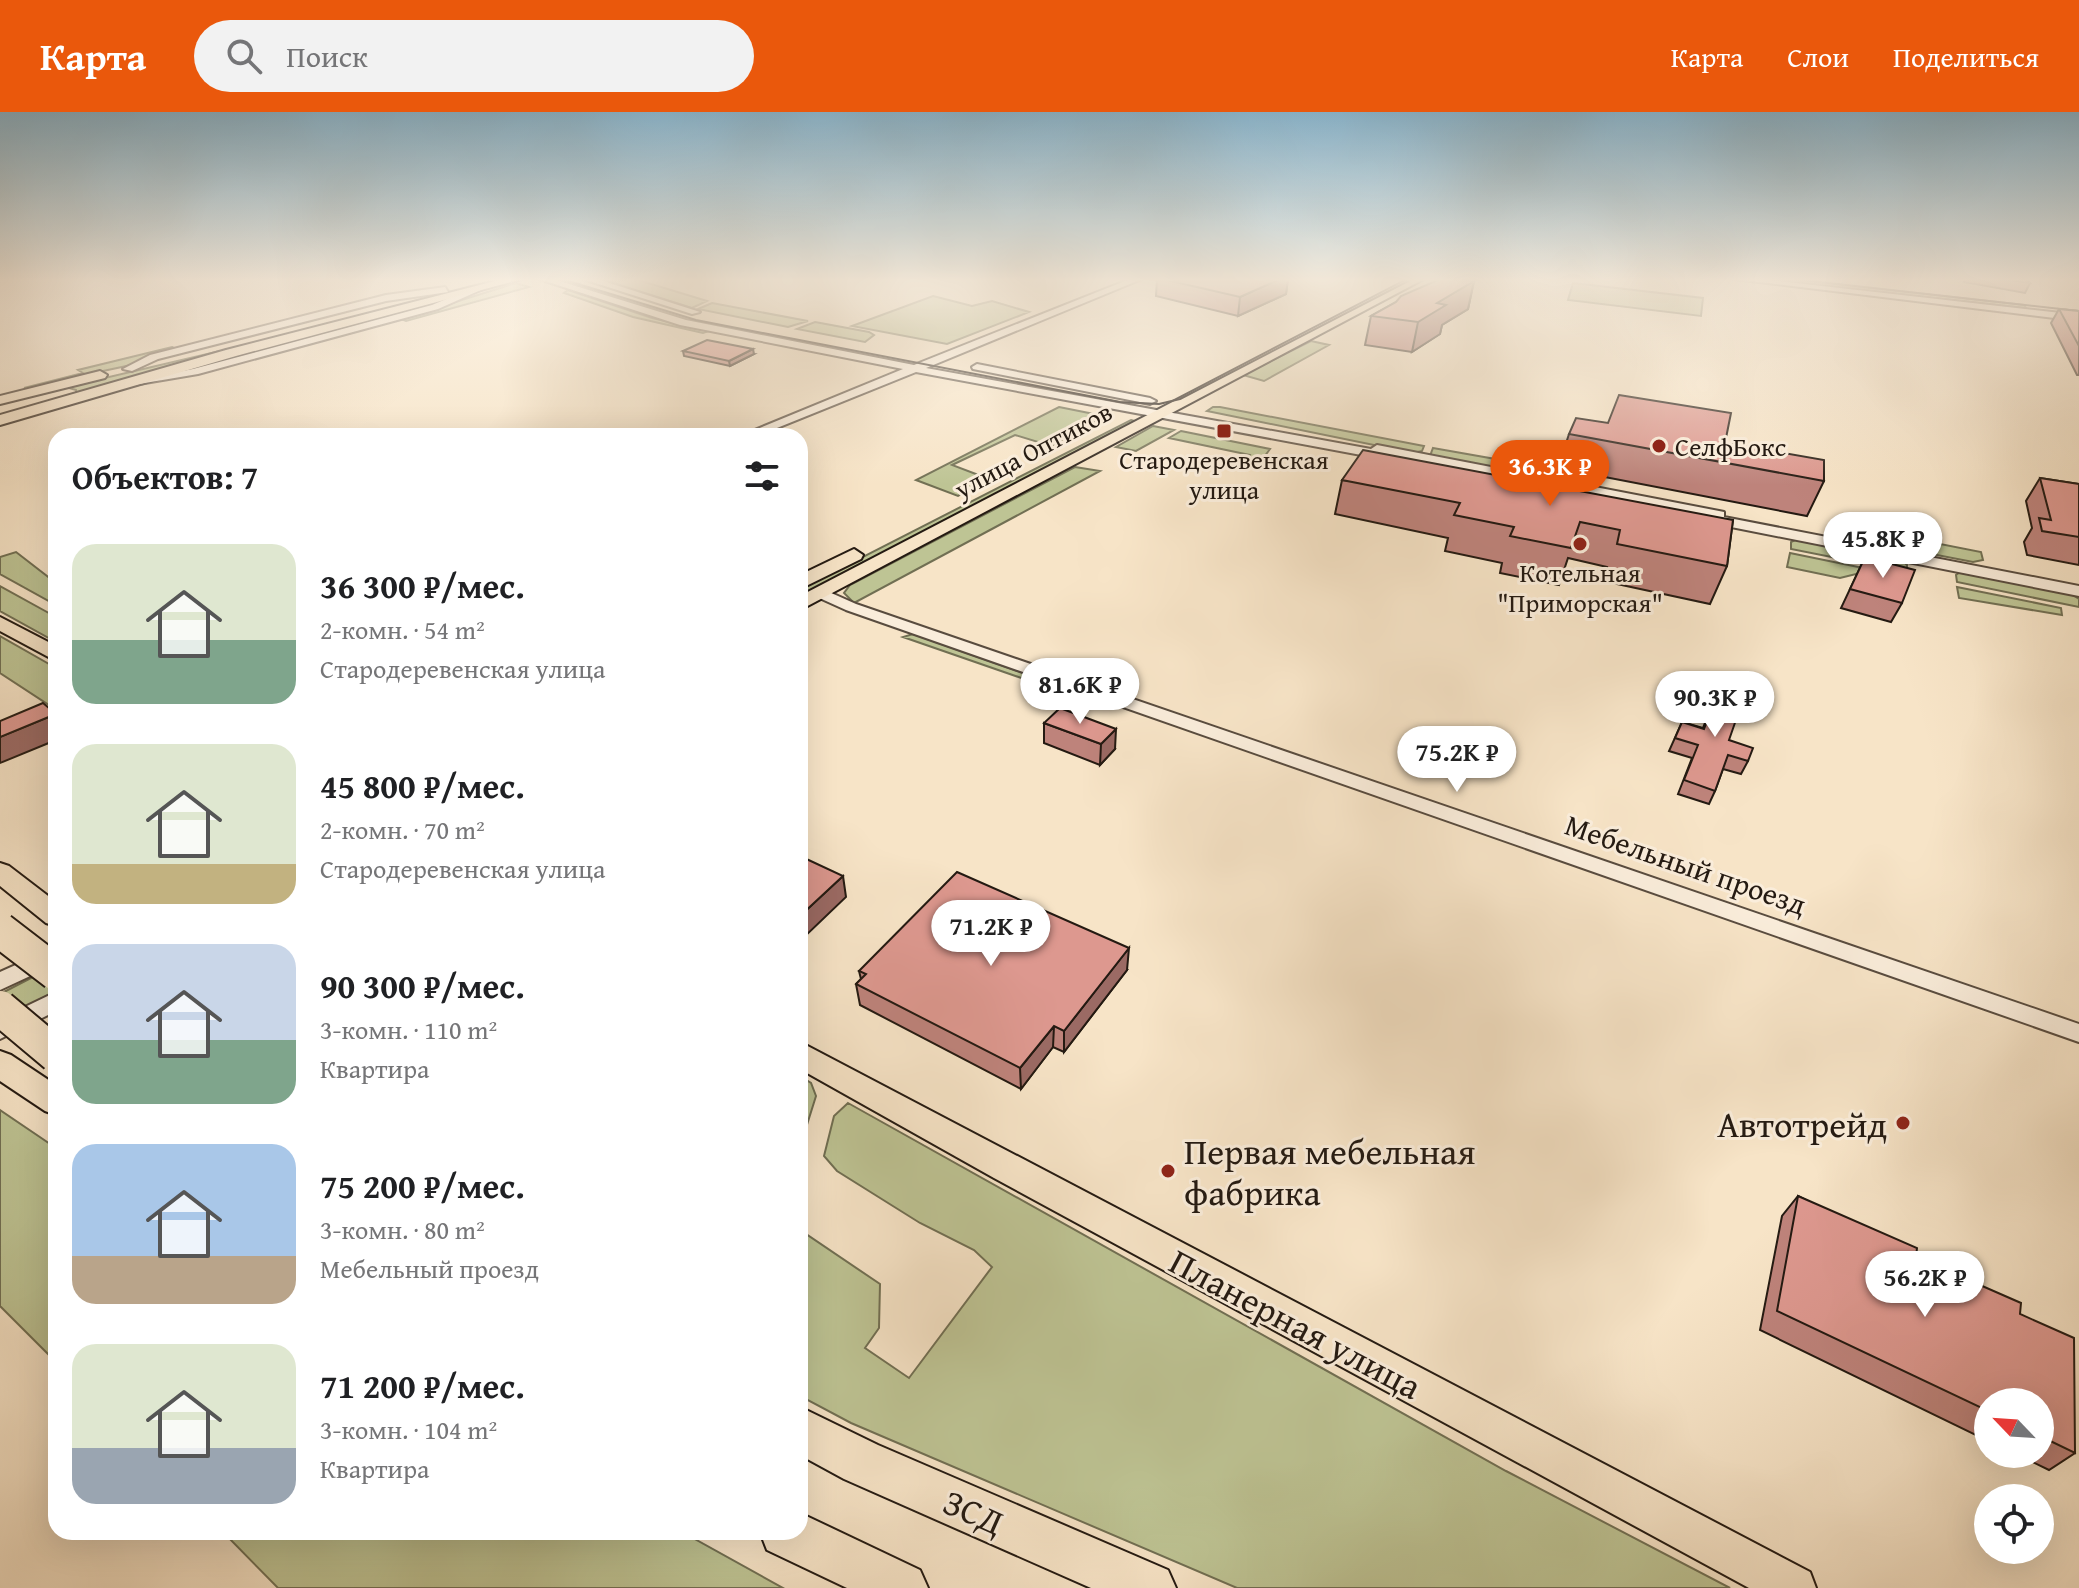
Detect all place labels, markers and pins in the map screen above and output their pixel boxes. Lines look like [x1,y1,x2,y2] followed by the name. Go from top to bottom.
[1215,422,1233,440] marker: Стародеревенская улица
[1675,427,1786,466] place label: СелфБокс
[1650,437,1668,455] marker: СелфБокс
[1119,440,1329,509] place label: Стародеревенская улица
[1476,440,1624,508] pin: 36.3K ₽
[1809,512,1957,580] pin: 45.8K ₽
[1571,535,1589,553] marker: Котельная "Приморская"
[1497,553,1663,622] place label: Котельная "Приморская"
[1006,658,1154,726] pin: 81.6K ₽
[1641,671,1789,739] pin: 90.3K ₽
[1383,726,1531,794] pin: 75.2K ₽
[917,900,1065,968] pin: 71.2K ₽
[1717,1097,1887,1150] place label: Автотрейд
[1894,1114,1912,1132] marker: Автотрейд
[1184,1124,1475,1218] place label: Первая мебельная фабрика
[1159,1162,1177,1180] marker: Первая мебельная фабрика
[1851,1251,1999,1319] pin: 56.2K ₽

